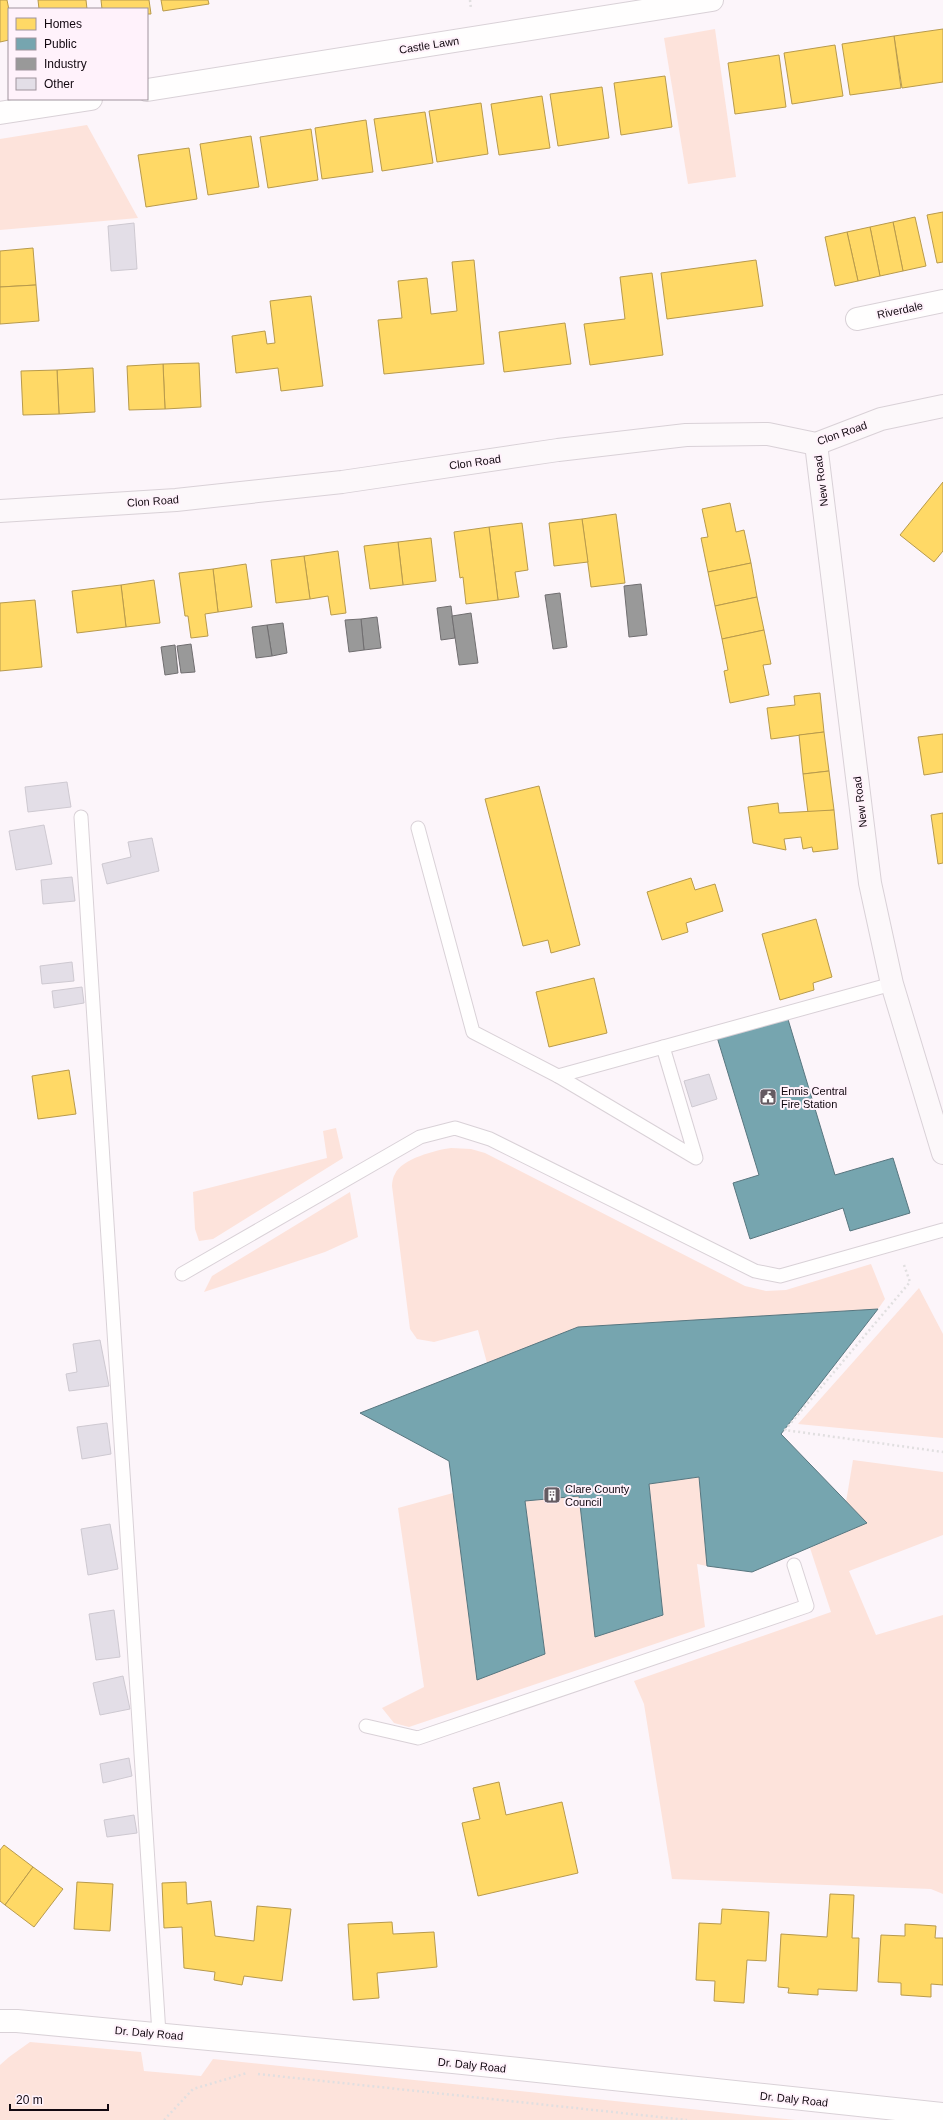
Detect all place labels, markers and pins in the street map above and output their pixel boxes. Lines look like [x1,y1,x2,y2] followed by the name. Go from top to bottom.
[781,1085,847,1110] place label: Ennis Central Fire Station
[758,1087,778,1107] public building icon: Ennis Central Fire Station
[565,1483,630,1508] place label: Clare County Council
[542,1485,562,1505] building icon: Clare County Council

